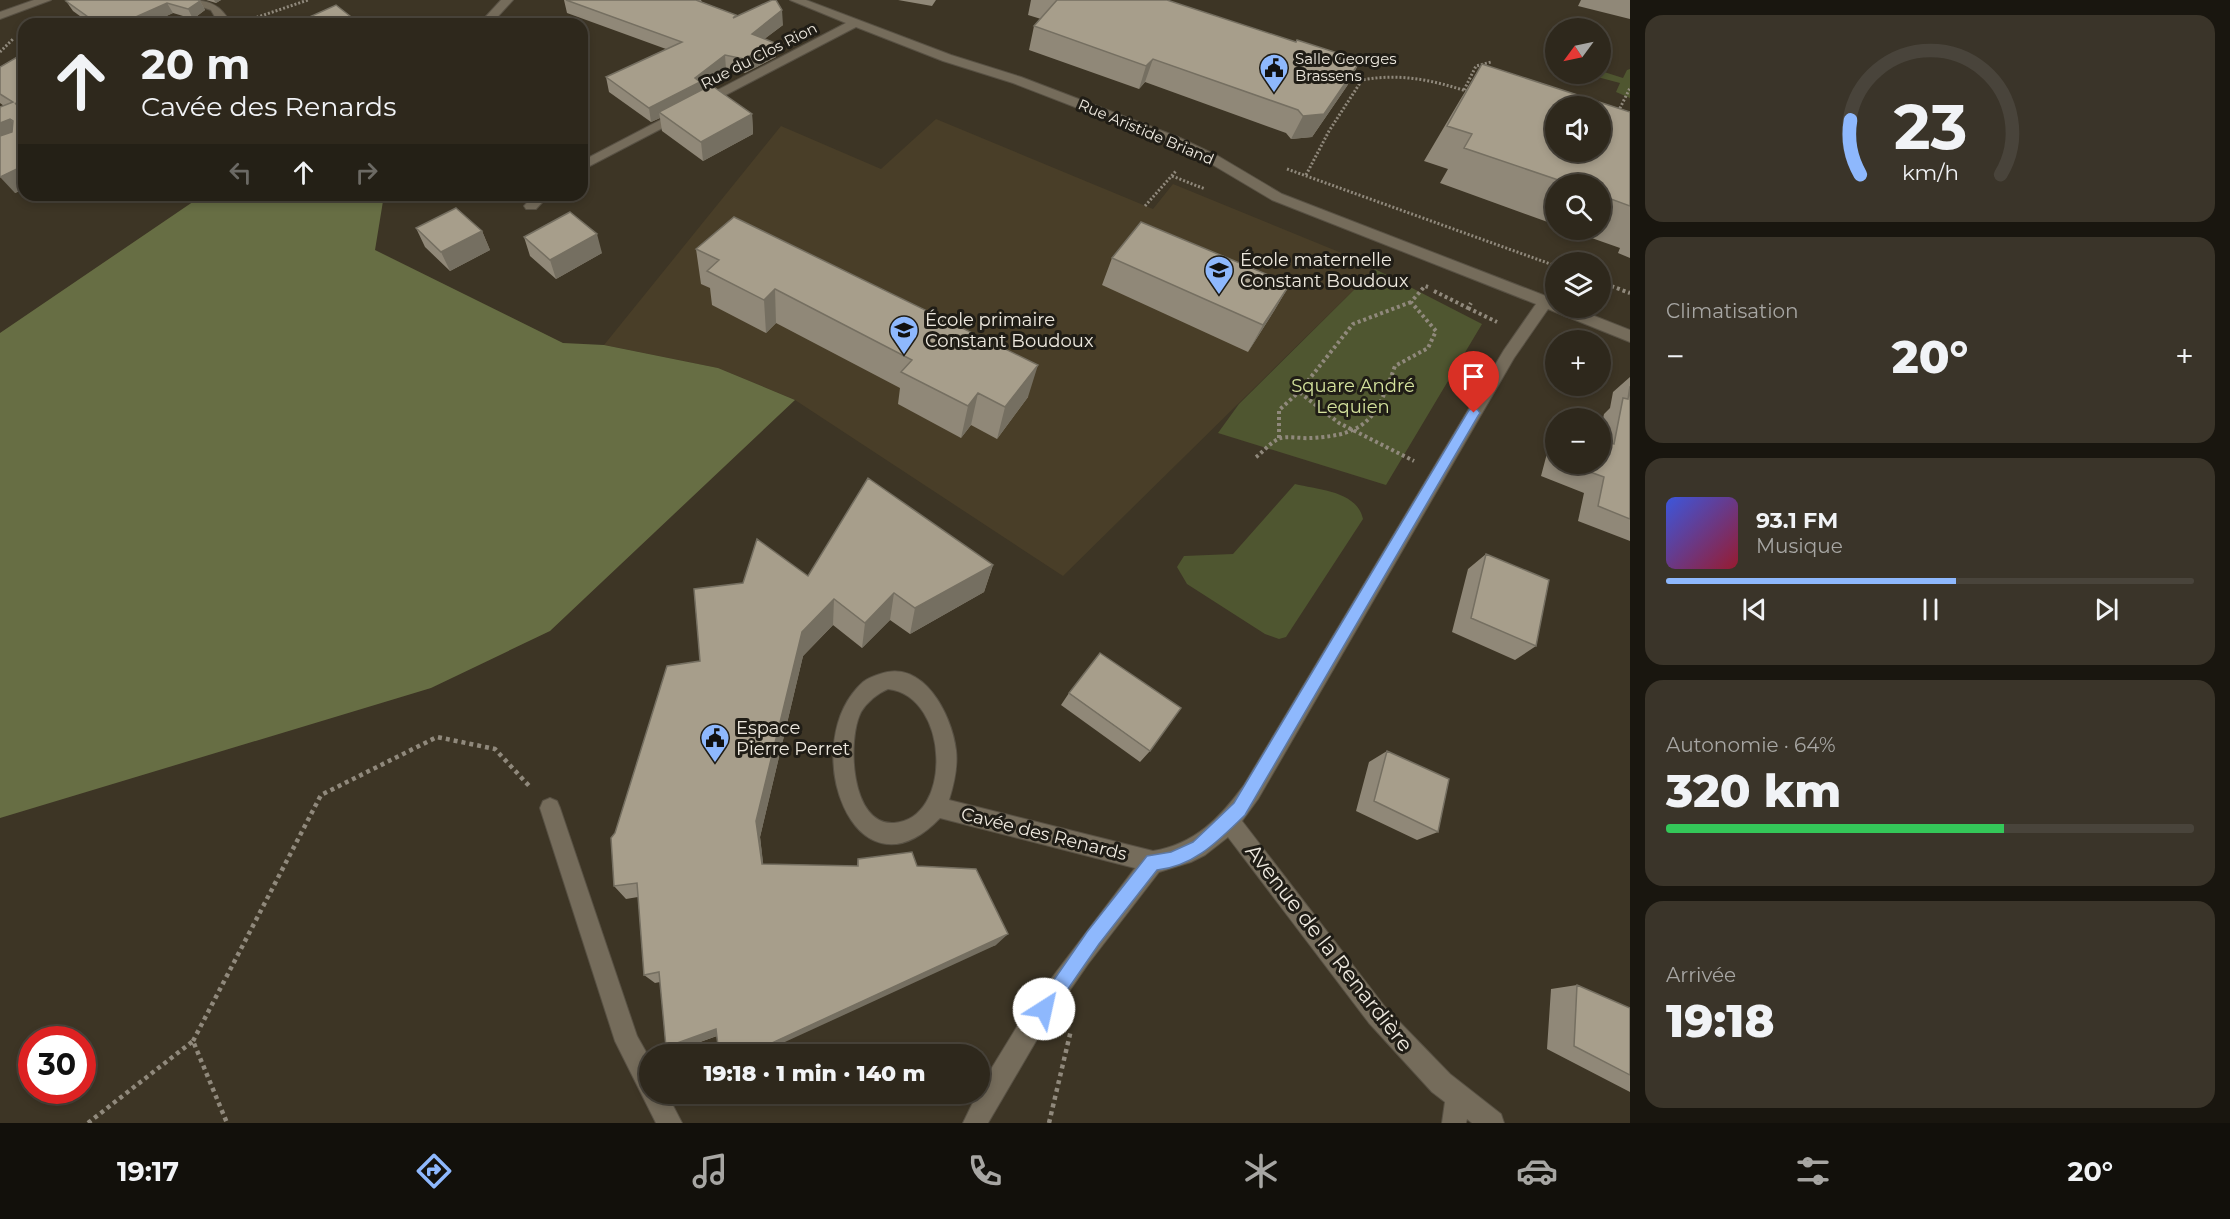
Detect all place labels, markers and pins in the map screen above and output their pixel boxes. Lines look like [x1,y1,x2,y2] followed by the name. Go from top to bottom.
[1295,49,1397,85] place label: Salle Georges Brassens
[1258,52,1290,94] public building icon: Salle Georges Brassens
[1240,249,1409,292] place label: École maternelle Constant Boudoux
[1203,254,1235,296] school or university icon: École maternelle Constant Boudoux
[925,309,1094,352] place label: École primaire Constant Boudoux
[888,314,920,356] school or university icon: École primaire Constant Boudoux
[1448,351,1499,413] pin
[736,717,850,760] place label: Espace Pierre Perret
[699,722,731,764] public building icon: Espace Pierre Perret

